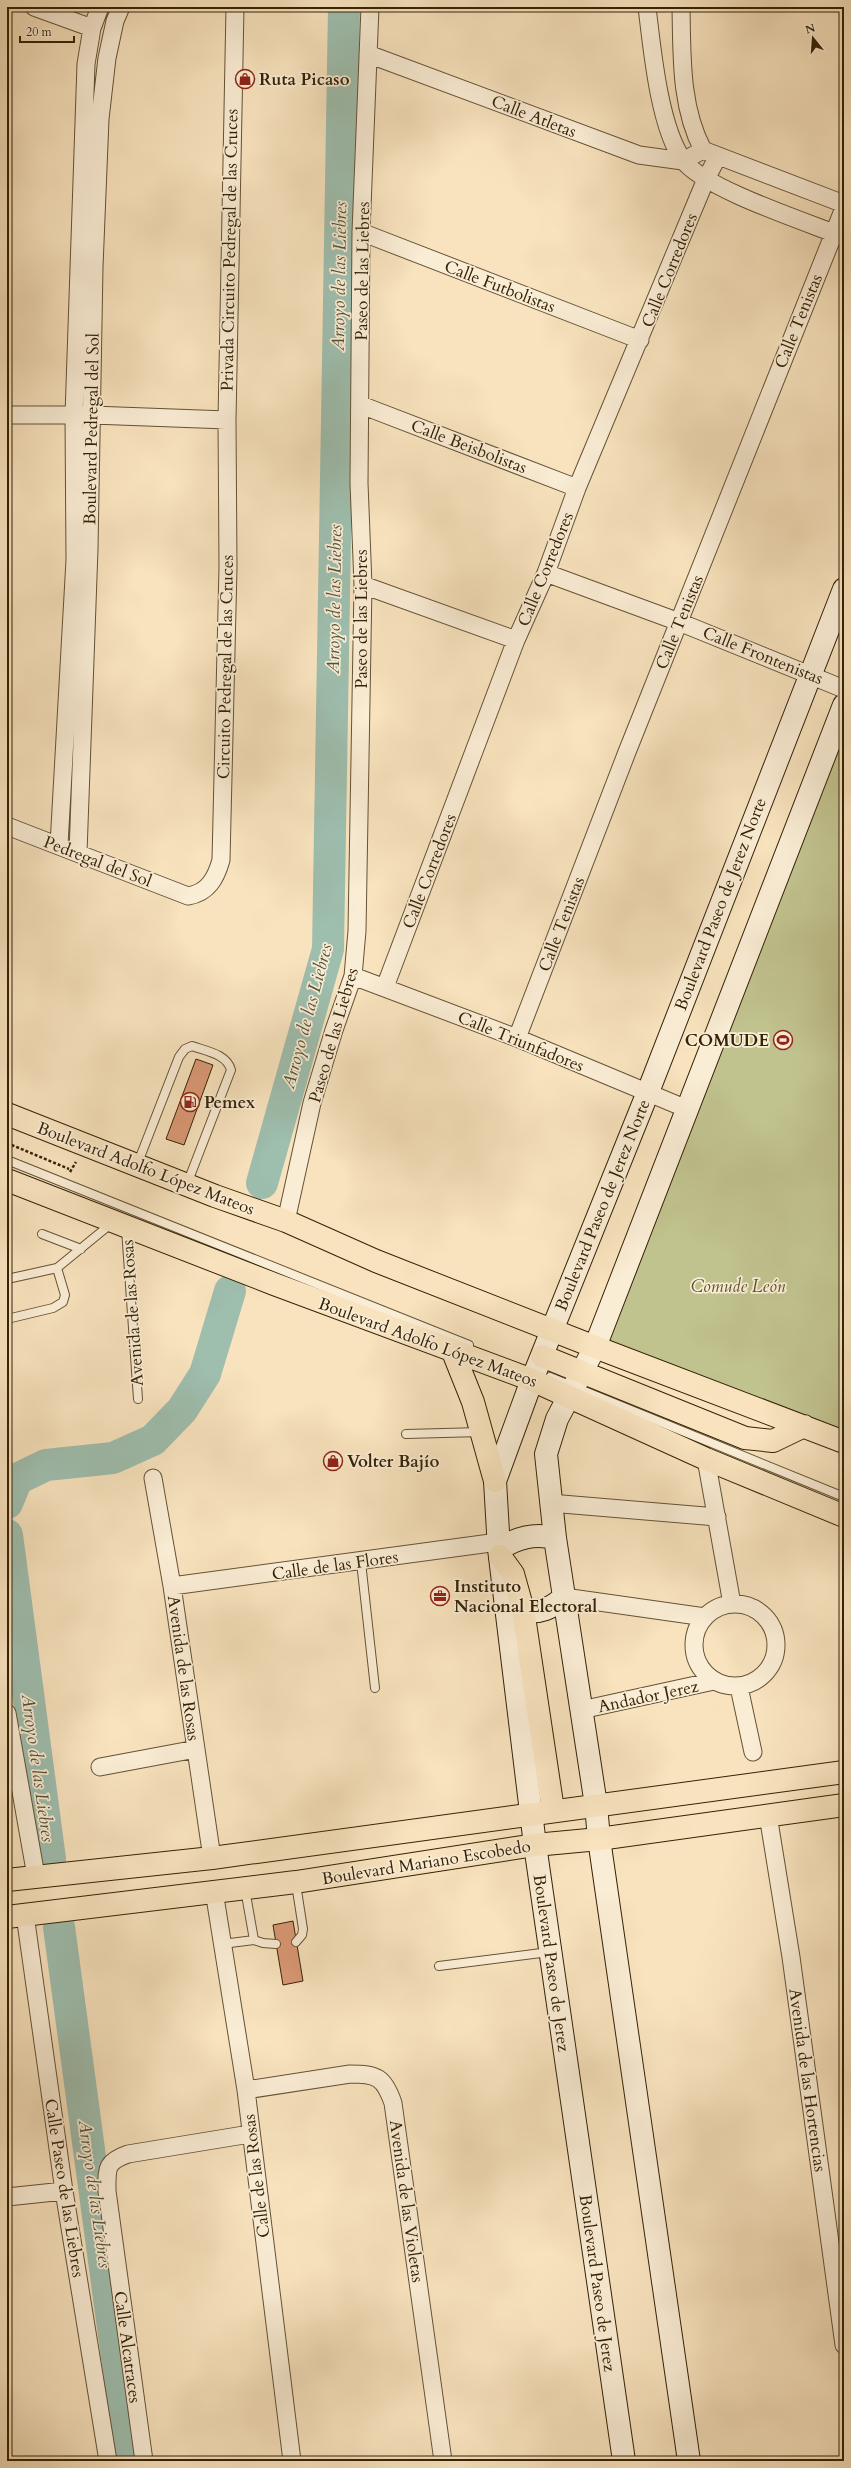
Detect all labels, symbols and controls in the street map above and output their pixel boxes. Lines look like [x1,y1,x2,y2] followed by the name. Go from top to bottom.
[20,18,74,44] scale bar
[793,18,833,58] north arrow
[803,20,817,37] text: N
[26,24,53,40] text: 20 m
[234,68,256,90] shop icon: Ruta Picaso
[259,68,350,91] place label: Ruta Picaso
[488,90,580,143] street label: Calle Atletas
[216,108,243,391] street label: Privada Circuito Pedregal de las Cruces
[326,201,353,352] water label: Arroyo de las Liebres
[350,201,375,341] street label: Paseo de las Liebres
[636,209,703,331] street label: Calle Corredores
[441,255,559,318] street label: Calle Futbolistas
[769,270,828,372] street label: Calle Tenistas
[78,332,105,525] street label: Boulevard Pedregal del Sol
[408,414,530,479] street label: Calle Beisbolistas
[512,508,579,630] street label: Calle Corredores
[321,524,348,675] water label: Arroyo de las Liebres
[350,549,373,689] street label: Paseo de las Liebres
[212,554,239,779] street label: Circuito Pedregal de las Cruces
[650,571,709,673] street label: Calle Tenistas
[699,621,827,690] street label: Calle Frontenistas
[669,794,772,1014] street label: Boulevard Paseo de Jerez Norte
[397,810,462,932] street label: Calle Corredores
[40,830,156,893] street label: Pedregal del Sol
[533,873,590,975] street label: Calle Tenistas
[276,941,339,1093] water label: Arroyo de las Liebres
[303,965,364,1105] street label: Paseo de las Liebres
[454,1006,588,1077] street label: Calle Triunfadores
[685,1029,769,1052] place label: COMUDE
[772,1029,794,1051] sports icon: COMUDE
[179,1091,201,1113] fuel station icon: Pemex
[204,1091,256,1114] place label: Pemex
[549,1096,656,1314] street label: Boulevard Paseo de Jerez Norte
[34,1116,258,1221] street label: Boulevard Adolfo López Mateos
[116,1239,149,1387] street label: Avenida de las Rosas
[691,1275,786,1298] park label: Comude León
[315,1292,541,1393] street label: Boulevard Adolfo López Mateos
[322,1450,344,1472] shop icon: Volter Bajío
[347,1450,440,1473] place label: Volter Bajío
[270,1545,400,1586] street label: Calle de las Flores
[454,1575,597,1618] place label: Instituto Nacional Electoral
[429,1585,451,1607] office icon: Instituto Nacional Electoral
[162,1594,205,1743] street label: Avenida de las Rosas
[596,1675,701,1718] street label: Andador Jerez
[15,1691,60,1844] water label: Arroyo de las Liebres
[320,1835,532,1890] street label: Boulevard Mariano Escobedo
[528,1873,575,2054] street label: Boulevard Paseo de Jerez
[783,1987,832,2174] street label: Avenida de las Hortencias
[39,2097,90,2279] street label: Calle Paseo de las Liebres
[237,2113,275,2239] street label: Calle de las Rosas
[72,2117,117,2270] water label: Arroyo de las Liebres
[384,2118,429,2284] street label: Avenida de las Violetas
[574,2193,621,2374] street label: Boulevard Paseo de Jerez
[108,2290,147,2405] street label: Calle Alcatraces

